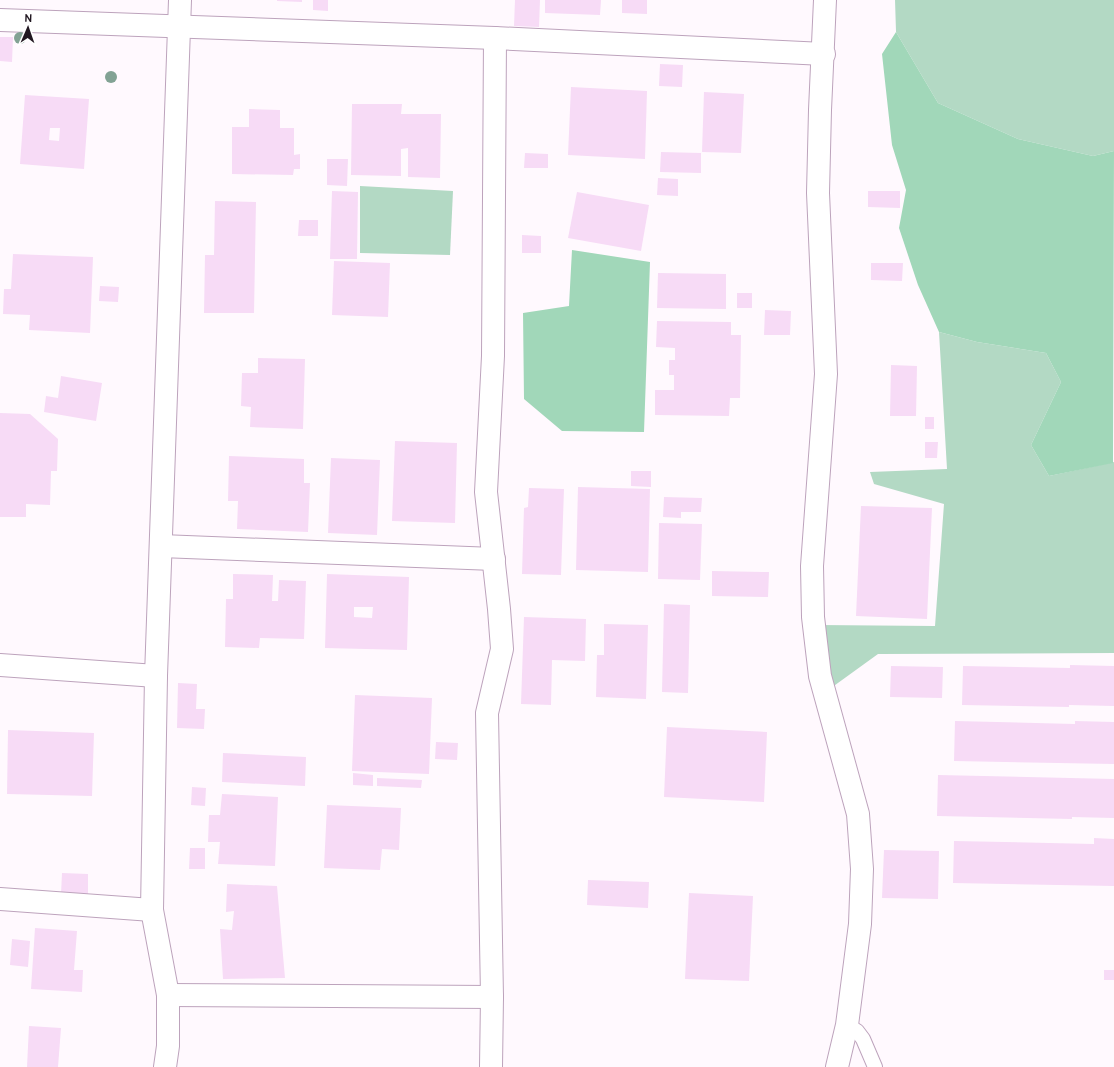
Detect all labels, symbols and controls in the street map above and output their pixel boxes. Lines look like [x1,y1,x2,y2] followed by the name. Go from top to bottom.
[8,8,48,48] north arrow
[24,12,33,26] text: N

